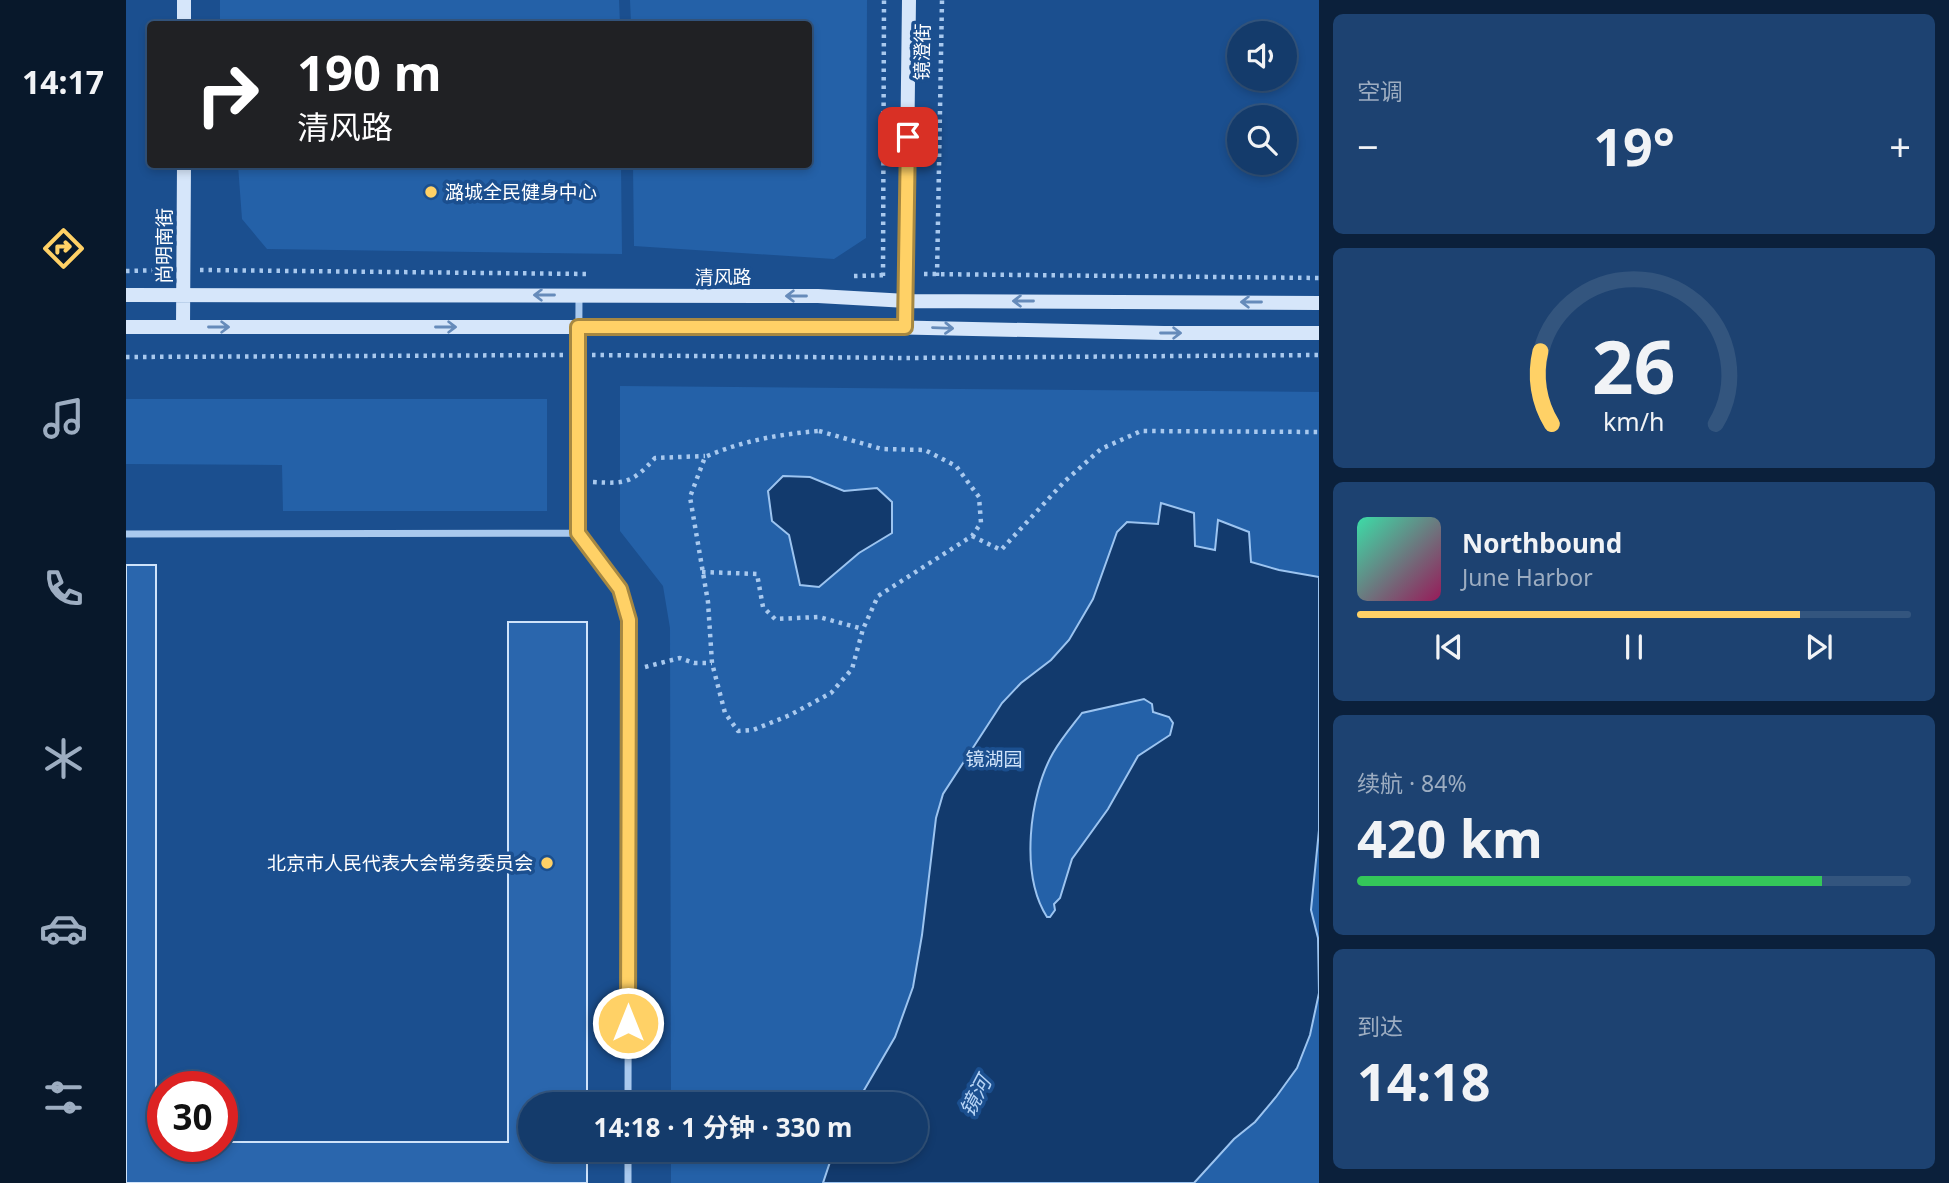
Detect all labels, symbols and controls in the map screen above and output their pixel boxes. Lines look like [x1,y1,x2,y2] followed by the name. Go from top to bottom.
[1227,21,1297,175] map controls
[1227,21,1297,91] button: sound
[909,23,935,81] street label: 镜澄街
[297,39,442,105] text: 190 m
[182,49,273,140] icon: right
[22,60,104,103] text: 14:17
[1357,75,1403,107] text: 空调
[297,105,393,148] text: 清风路
[1227,105,1297,175] button: search
[878,107,938,167] pin
[1593,110,1675,181] text: 19°
[889,118,927,156] icon: arrive
[1357,120,1379,172] text: −
[1889,120,1911,172] text: +
[445,179,597,205] place label: 潞城全民健身中心
[423,184,439,200] marker: 潞城全民健身中心
[151,208,177,284] street label: 尚明南街
[39,224,88,273] icon: directions
[694,264,752,290] street label: 清风路
[533,288,556,302] one-way arrow
[785,289,808,303] one-way arrow
[1012,294,1035,308] one-way arrow
[1240,295,1263,309] one-way arrow
[1592,316,1676,415] text: 26
[207,320,230,334] one-way arrow
[434,320,457,334] one-way arrow
[931,322,954,335] one-way arrow
[1159,326,1182,340] one-way arrow
[39,394,88,443] icon: music
[1603,403,1665,437] text: km/h
[1462,525,1622,561] text: Northbound
[1462,561,1593,593] text: June Harbor
[39,564,88,613] icon: phone
[1430,628,1468,666] icon: previous
[1615,628,1653,666] icon: pause
[1800,628,1838,666] icon: next
[39,734,88,783] icon: climate
[965,746,1023,772] park label: 镜湖园
[1357,767,1467,799] text: 续航 · 84%
[1357,802,1543,873] text: 420 km
[267,850,533,876] place label: 北京市人民代表大会常务委员会
[539,855,555,871] marker: 北京市人民代表大会常务委员会
[39,904,88,953] icon: car
[591,986,665,1060] position arrow
[1357,1010,1403,1042] text: 到达
[1357,1045,1491,1116] text: 14:18
[953,1067,999,1121] water label: 镜河
[147,1071,238,1162] speed limit sign: 30
[39,1073,88,1122] icon: filters
[594,1109,852,1145] text: 14:18 · 1 分钟 · 330 m

